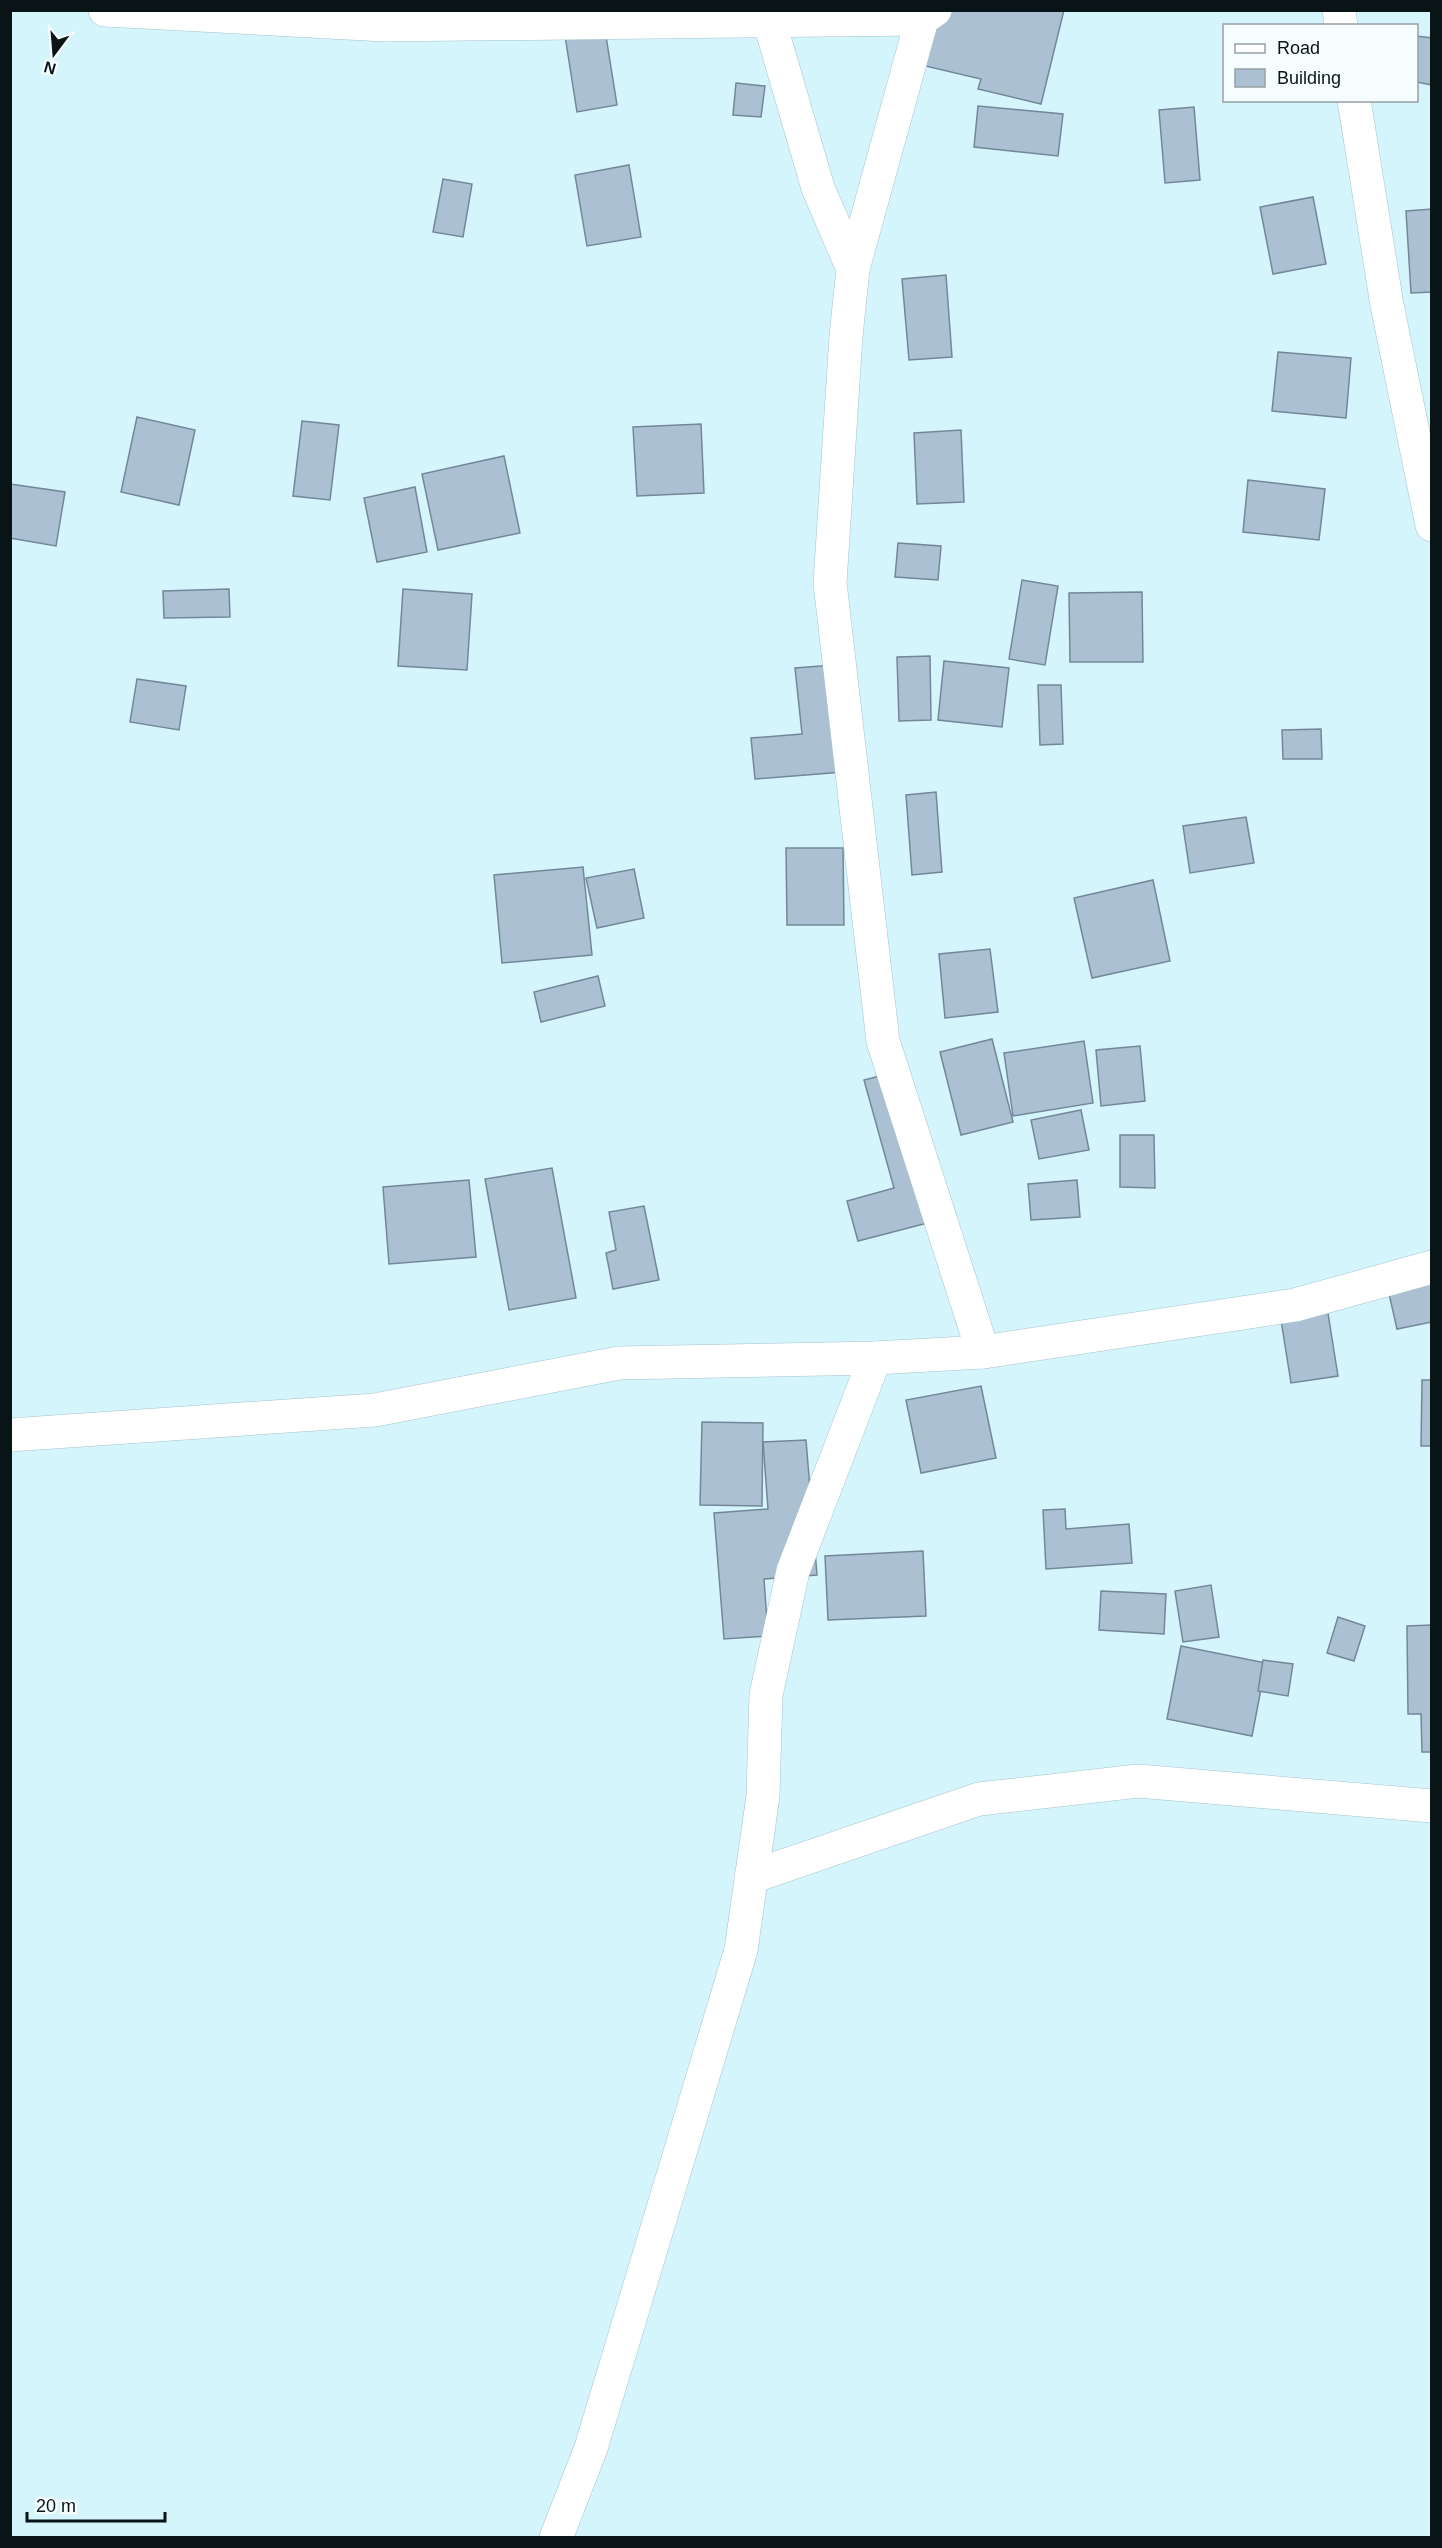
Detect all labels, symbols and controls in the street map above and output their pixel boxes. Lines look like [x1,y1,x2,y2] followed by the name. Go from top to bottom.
[24,24,84,84] north arrow
[1223,24,1418,102] legend
[1277,38,1320,58] text: Road
[42,58,58,78] text: N
[1277,68,1341,88] text: Building
[27,2485,165,2523] scale bar
[36,2496,76,2516] text: 20 m

